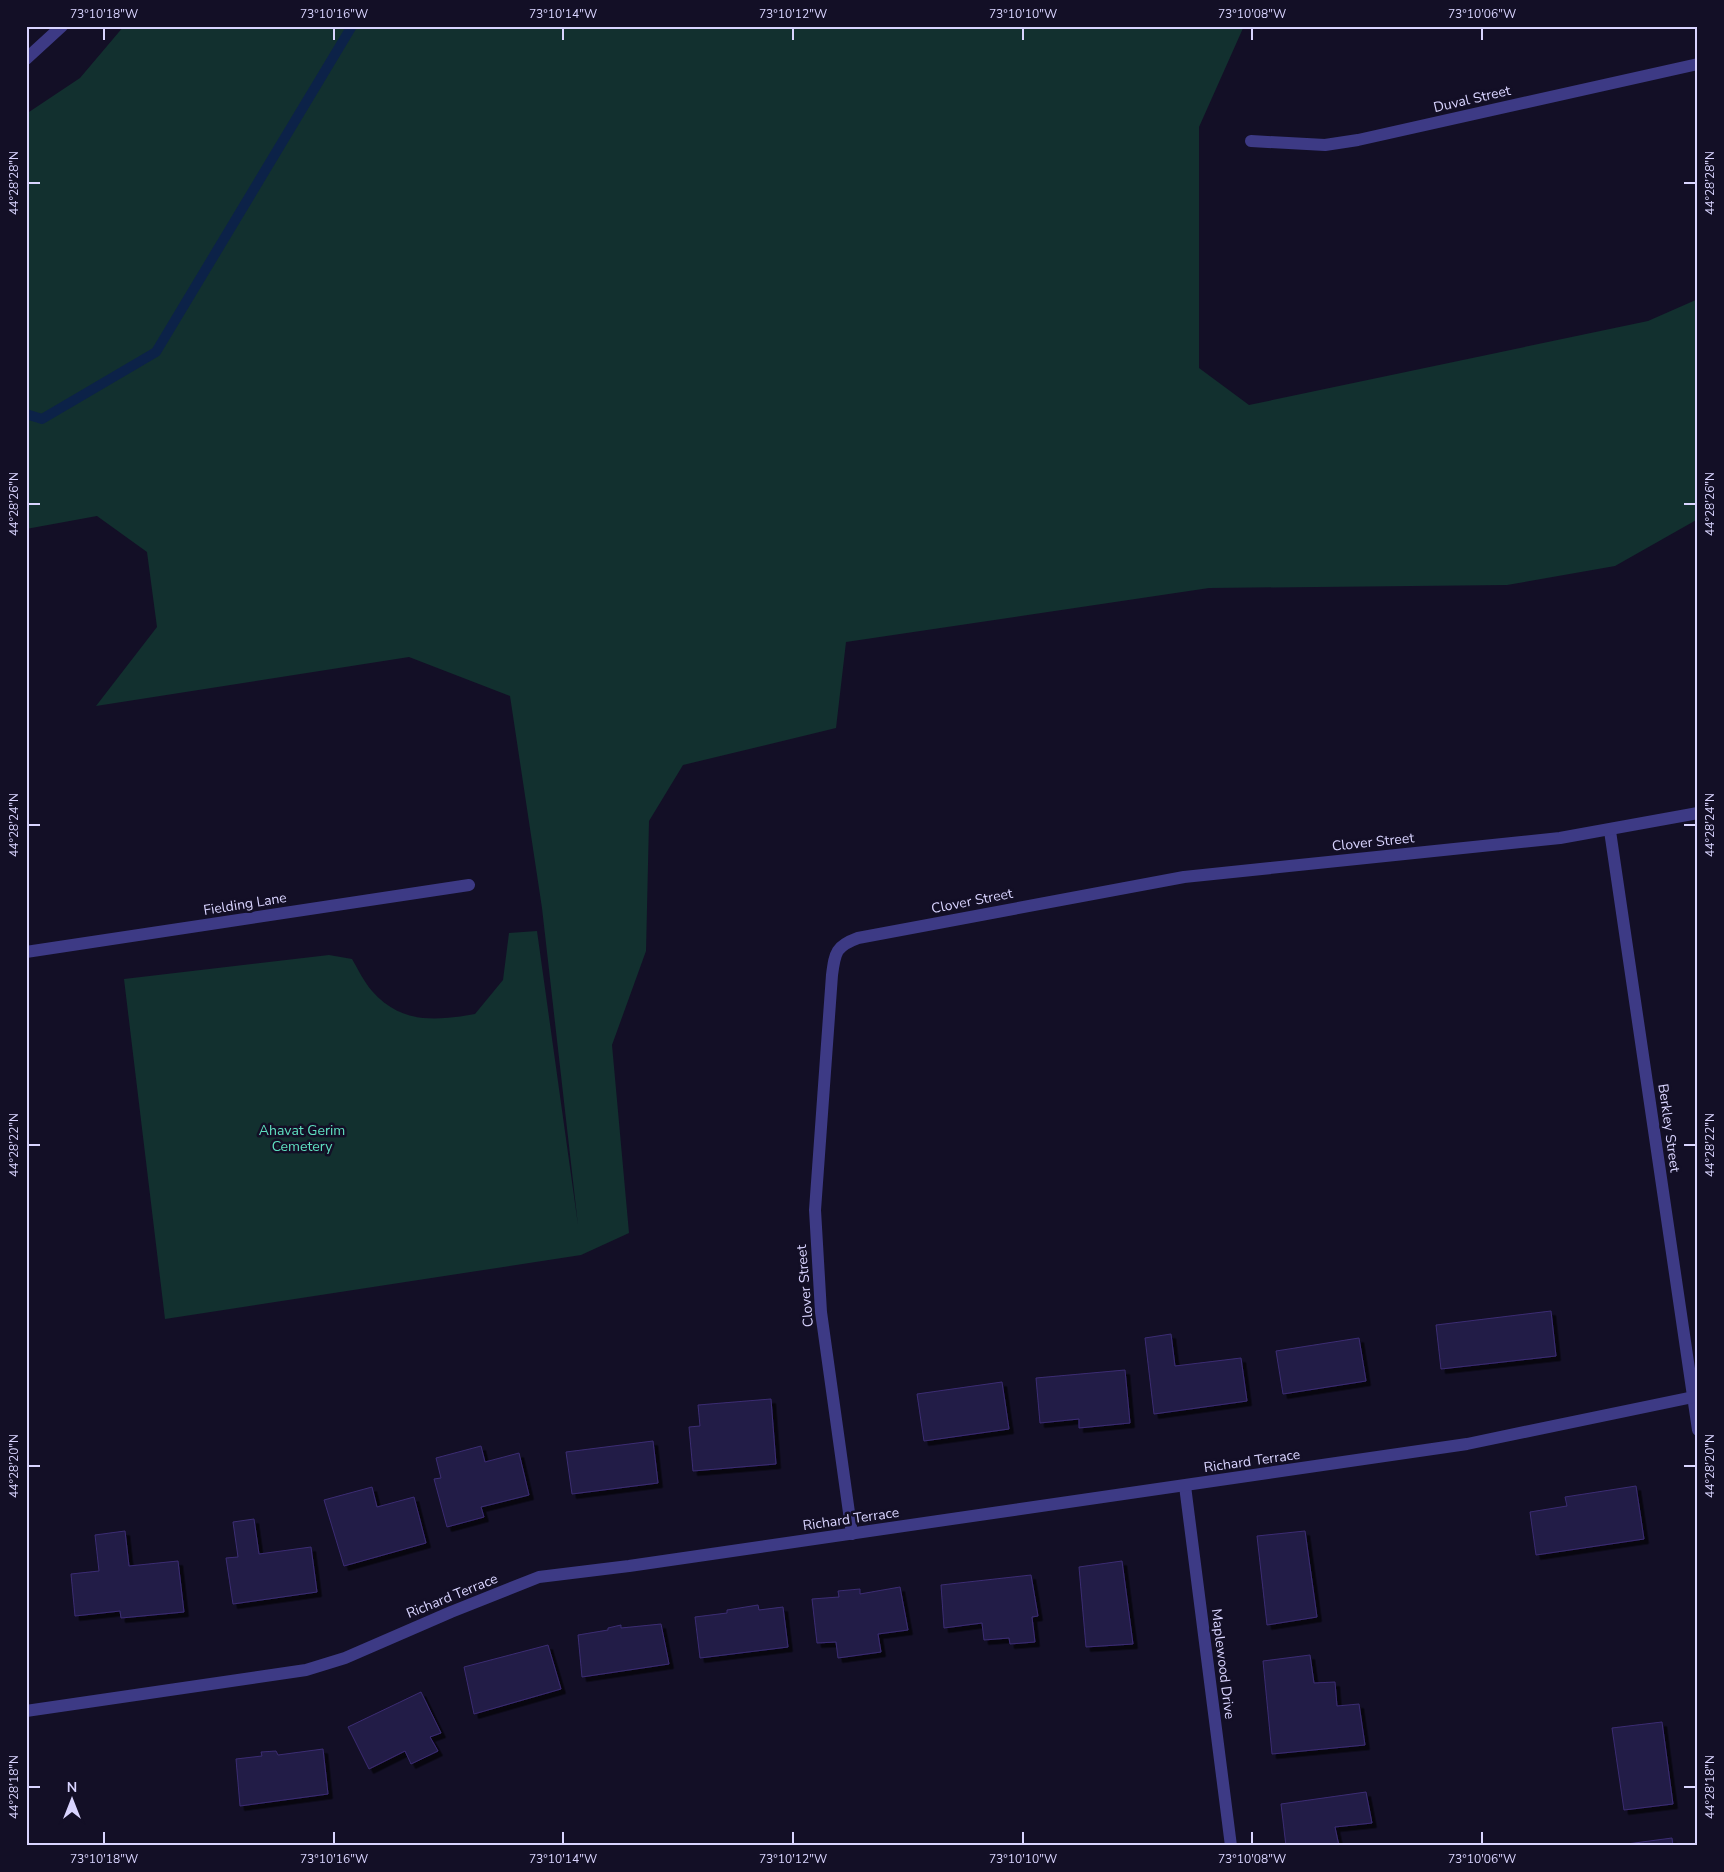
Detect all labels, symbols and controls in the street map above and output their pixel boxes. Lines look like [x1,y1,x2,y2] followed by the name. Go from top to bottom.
[70,6,138,22] text: 73°10'18"W
[300,6,368,22] text: 73°10'16"W
[529,6,597,22] text: 73°10'14"W
[759,6,827,22] text: 73°10'12"W
[989,6,1057,22] text: 73°10'10"W
[1218,6,1286,22] text: 73°10'08"W
[1448,6,1516,22] text: 73°10'06"W
[1432,81,1513,117] street label: Duval Street
[6,151,22,215] text: 44°28'28"N
[1702,151,1718,215] text: 44°28'28"N
[6,472,22,536] text: 44°28'26"N
[1702,472,1718,536] text: 44°28'26"N
[6,793,22,857] text: 44°28'24"N
[1702,793,1718,857] text: 44°28'24"N
[1331,828,1415,856] street label: Clover Street
[930,884,1014,918] street label: Clover Street
[202,888,288,920] street label: Fielding Lane
[1653,1082,1685,1174] street label: Berkley Street
[6,1113,22,1177] text: 44°28'22"N
[1702,1113,1718,1177] text: 44°28'22"N
[259,1121,345,1156] park label: Ahavat Gerim Cemetery
[792,1244,818,1328] street label: Clover Street
[6,1434,22,1498] text: 44°28'20"N
[1702,1434,1718,1498] text: 44°28'20"N
[1203,1445,1301,1477] street label: Richard Terrace
[802,1503,900,1535] street label: Richard Terrace
[403,1569,501,1623] street label: Richard Terrace
[1207,1608,1239,1720] street label: Maplewood Drive
[6,1755,22,1819] text: 44°28'18"N
[1702,1755,1718,1819] text: 44°28'18"N
[48,1774,98,1824] north arrow
[67,1778,77,1797] text: N
[70,1851,138,1867] text: 73°10'18"W
[300,1851,368,1867] text: 73°10'16"W
[529,1851,597,1867] text: 73°10'14"W
[759,1851,827,1867] text: 73°10'12"W
[989,1851,1057,1867] text: 73°10'10"W
[1218,1851,1286,1867] text: 73°10'08"W
[1448,1851,1516,1867] text: 73°10'06"W

